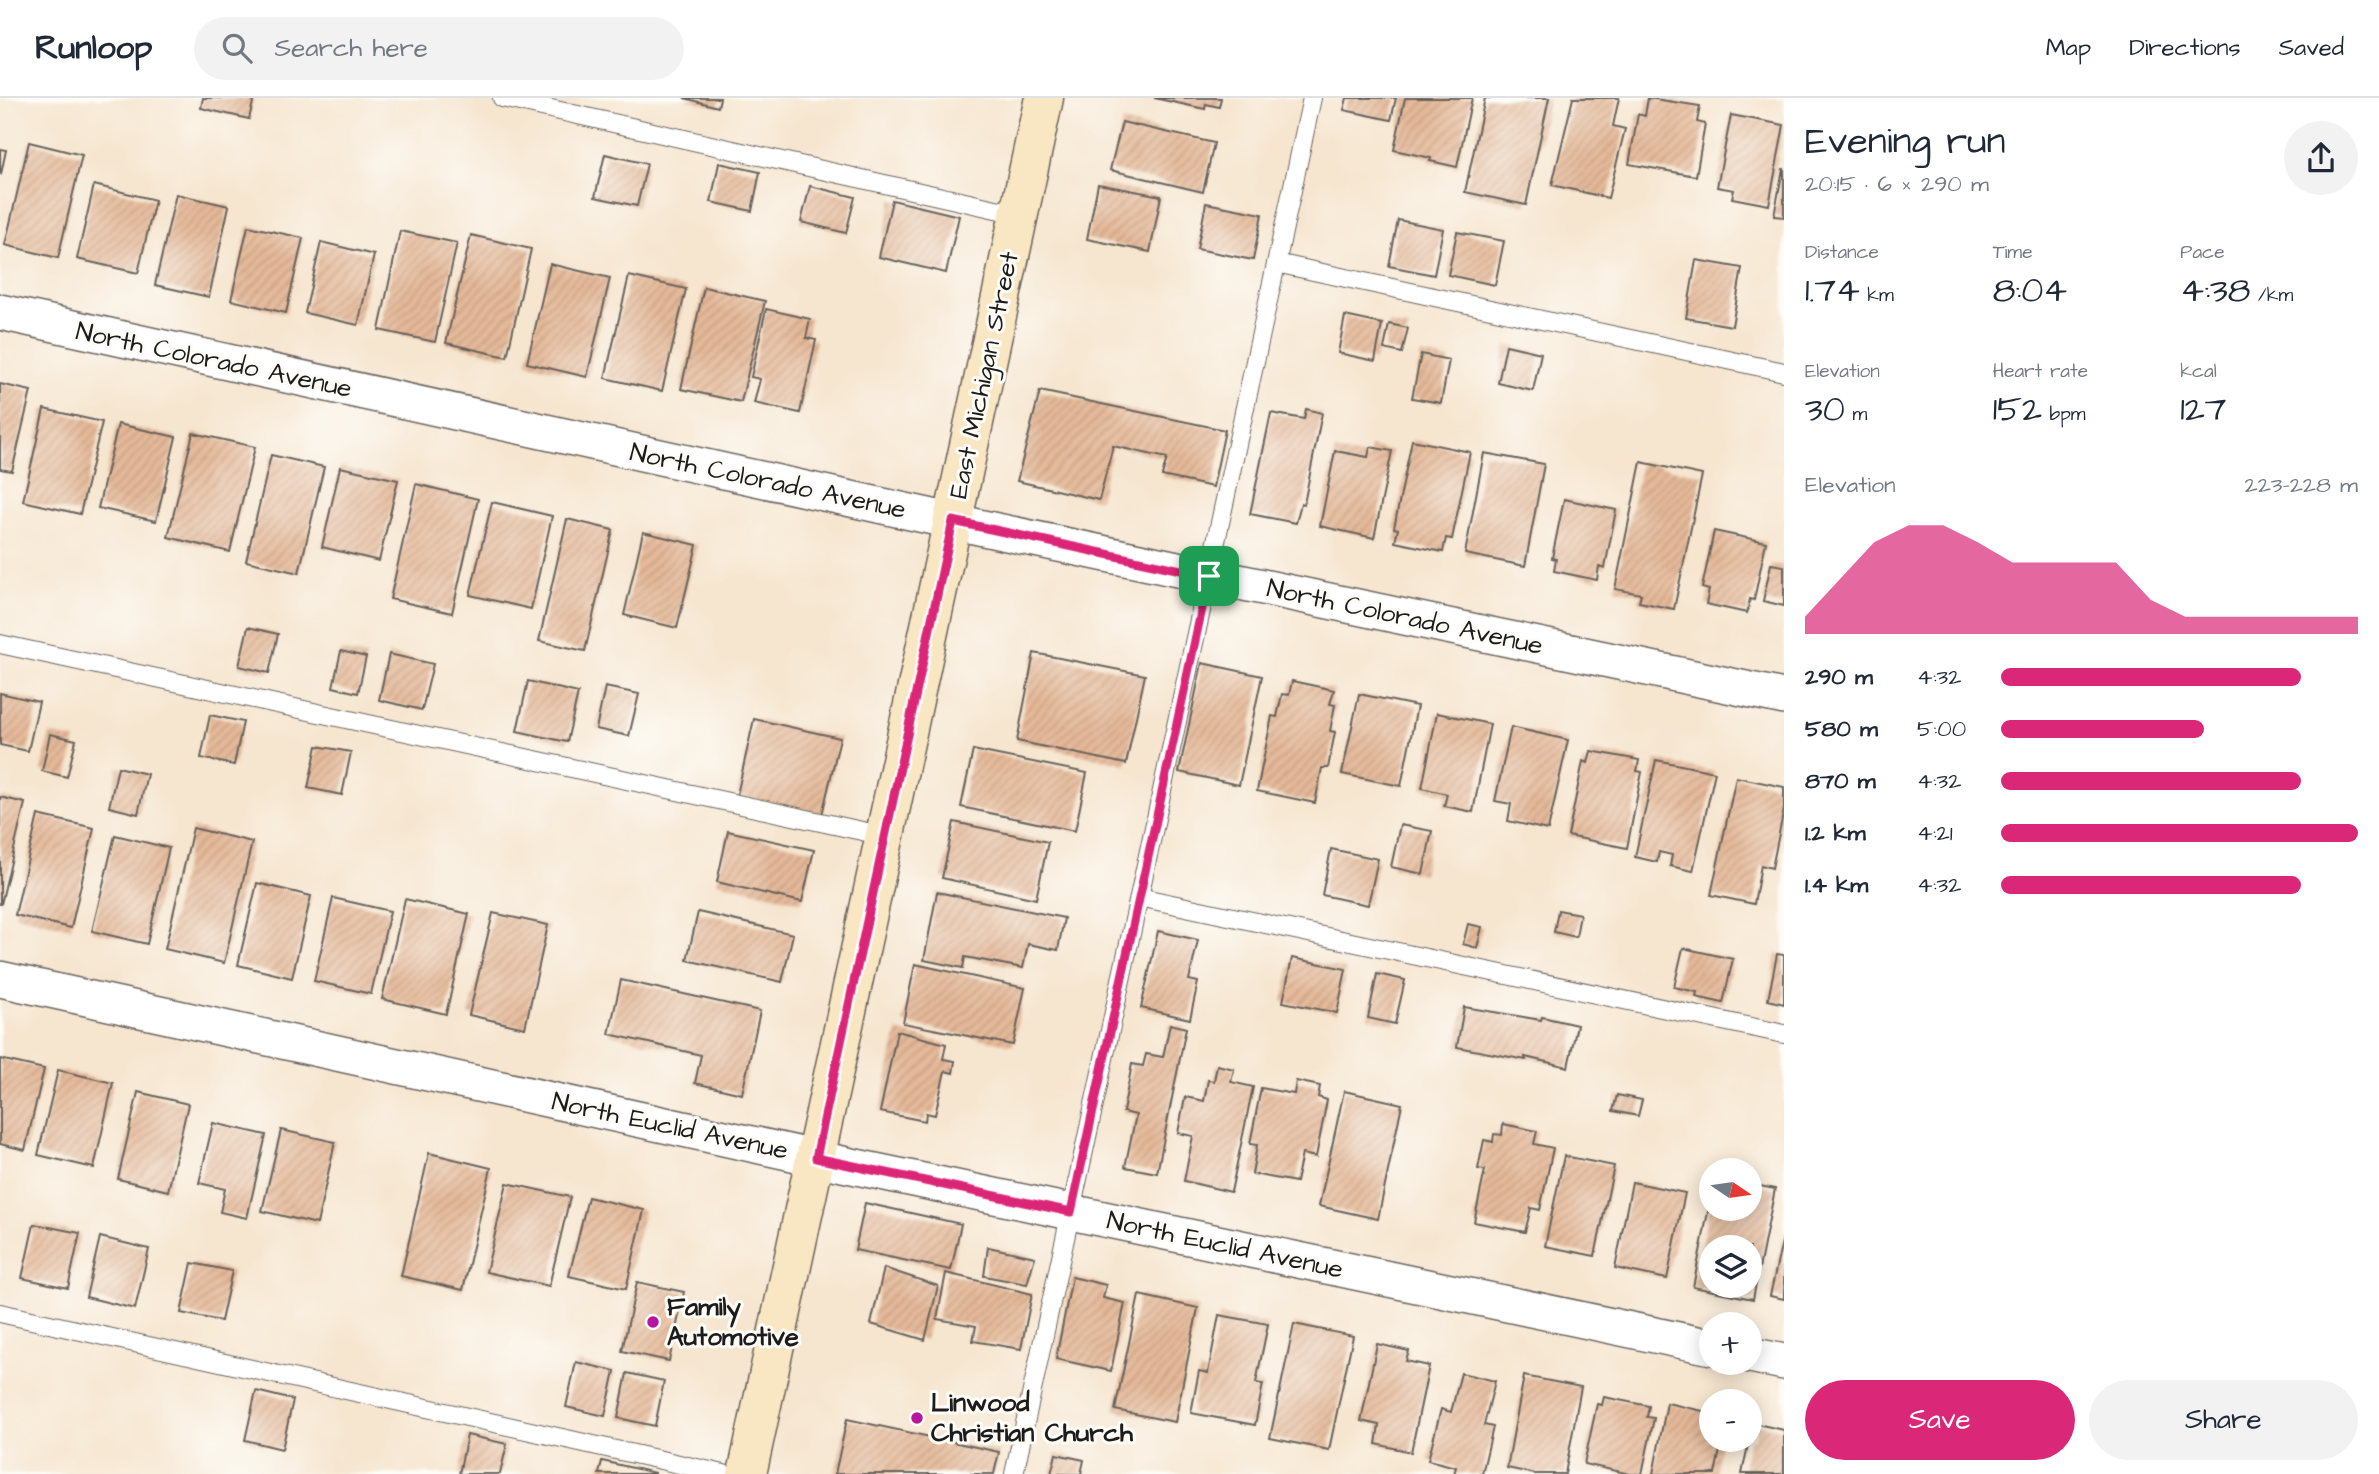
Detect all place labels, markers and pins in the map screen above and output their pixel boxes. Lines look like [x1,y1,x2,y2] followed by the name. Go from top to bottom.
[1179,546,1239,606] pin
[667,1289,799,1355] place label: Family Automotive
[645,1314,661,1330] marker: Family Automotive
[931,1385,1134,1451] place label: Linwood Christian Church
[909,1410,925,1426] marker: Linwood Christian Church

